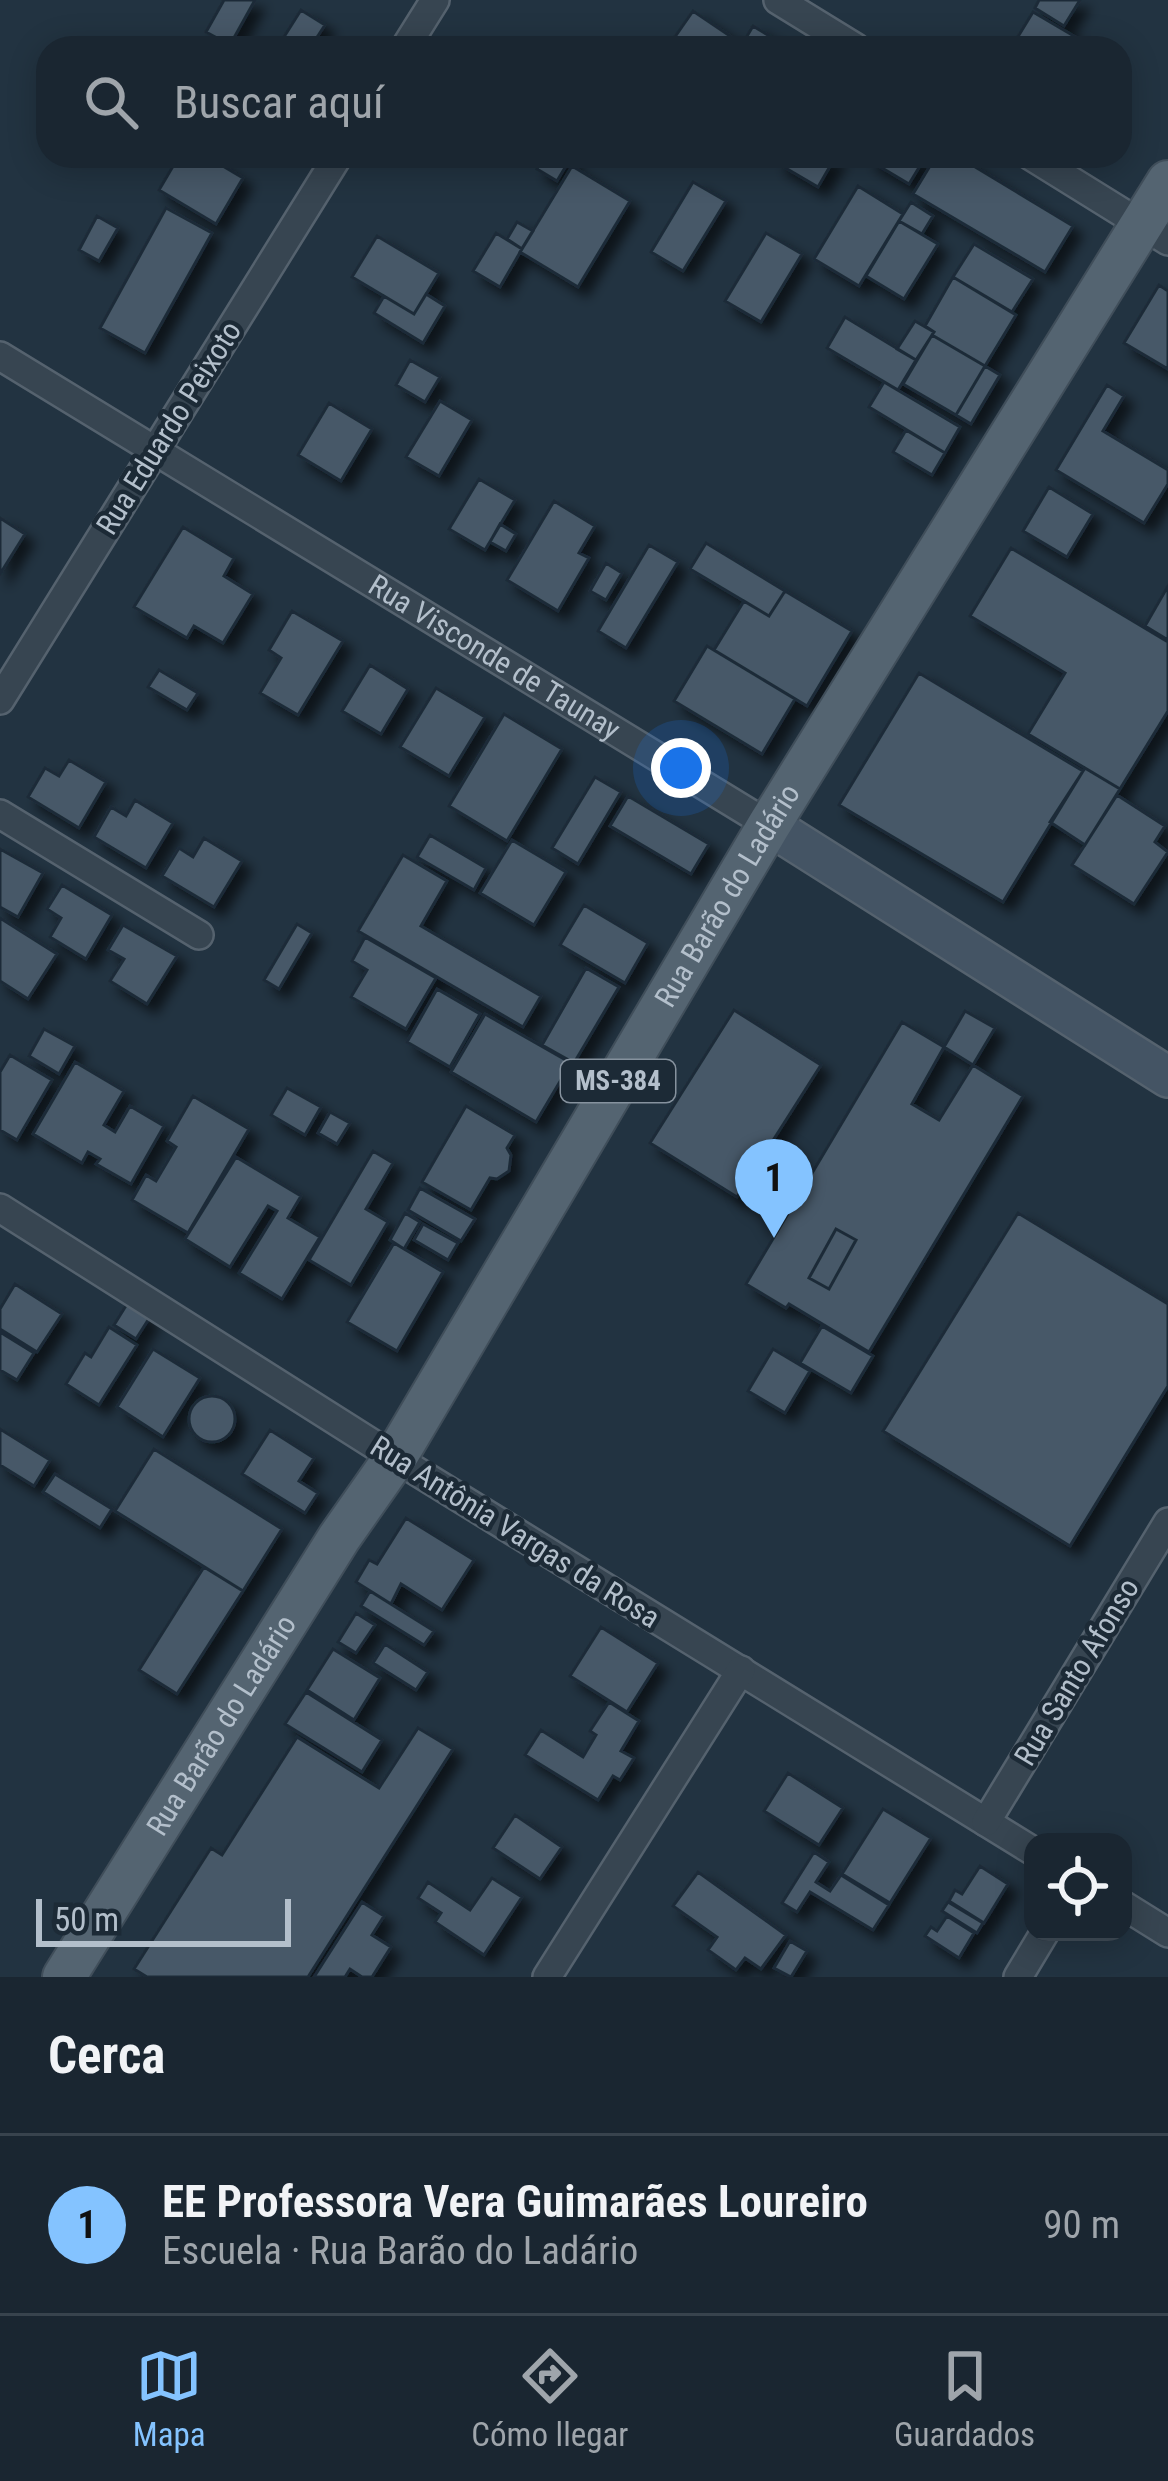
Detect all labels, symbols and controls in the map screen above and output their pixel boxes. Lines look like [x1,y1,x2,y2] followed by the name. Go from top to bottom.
[36,36,1132,168] search box
[78,69,144,135] icon: search
[174,76,384,129] text: Buscar aquí
[89,315,248,541] street label: Rua Eduardo Peixoto
[363,567,627,747] street label: Rua Visconde de Taunay
[651,738,711,798] your location
[647,778,807,1013] street label: Rua Barão do Ladário
[561,1060,675,1102] road number: MS-384
[735,1139,813,1238] pin: 1
[364,1428,666,1635] street label: Rua Antônia Vargas da Rosa
[1007,1572,1146,1772] street label: Rua Santo Afonso
[139,1608,303,1842] street label: Rua Barão do Ladário
[1024,1833,1132,1941] map controls
[1024,1833,1132,1941] button: locate
[36,1893,291,1946] scale bar
[54,1900,119,1939] text: 50 m
[48,2026,165,2085] text: Cerca
[162,2175,868,2228] text: EE Professora Vera Guimarães Loureiro
[77,2202,97,2248] text: 1
[1043,2202,1120,2248] text: 90 m
[162,2228,638,2274] text: Escuela · Rua Barão do Ladário
[133,2343,206,2454] tab: Mapa
[471,2343,628,2454] tab: Cómo llegar
[894,2343,1035,2454] tab: Guardados

